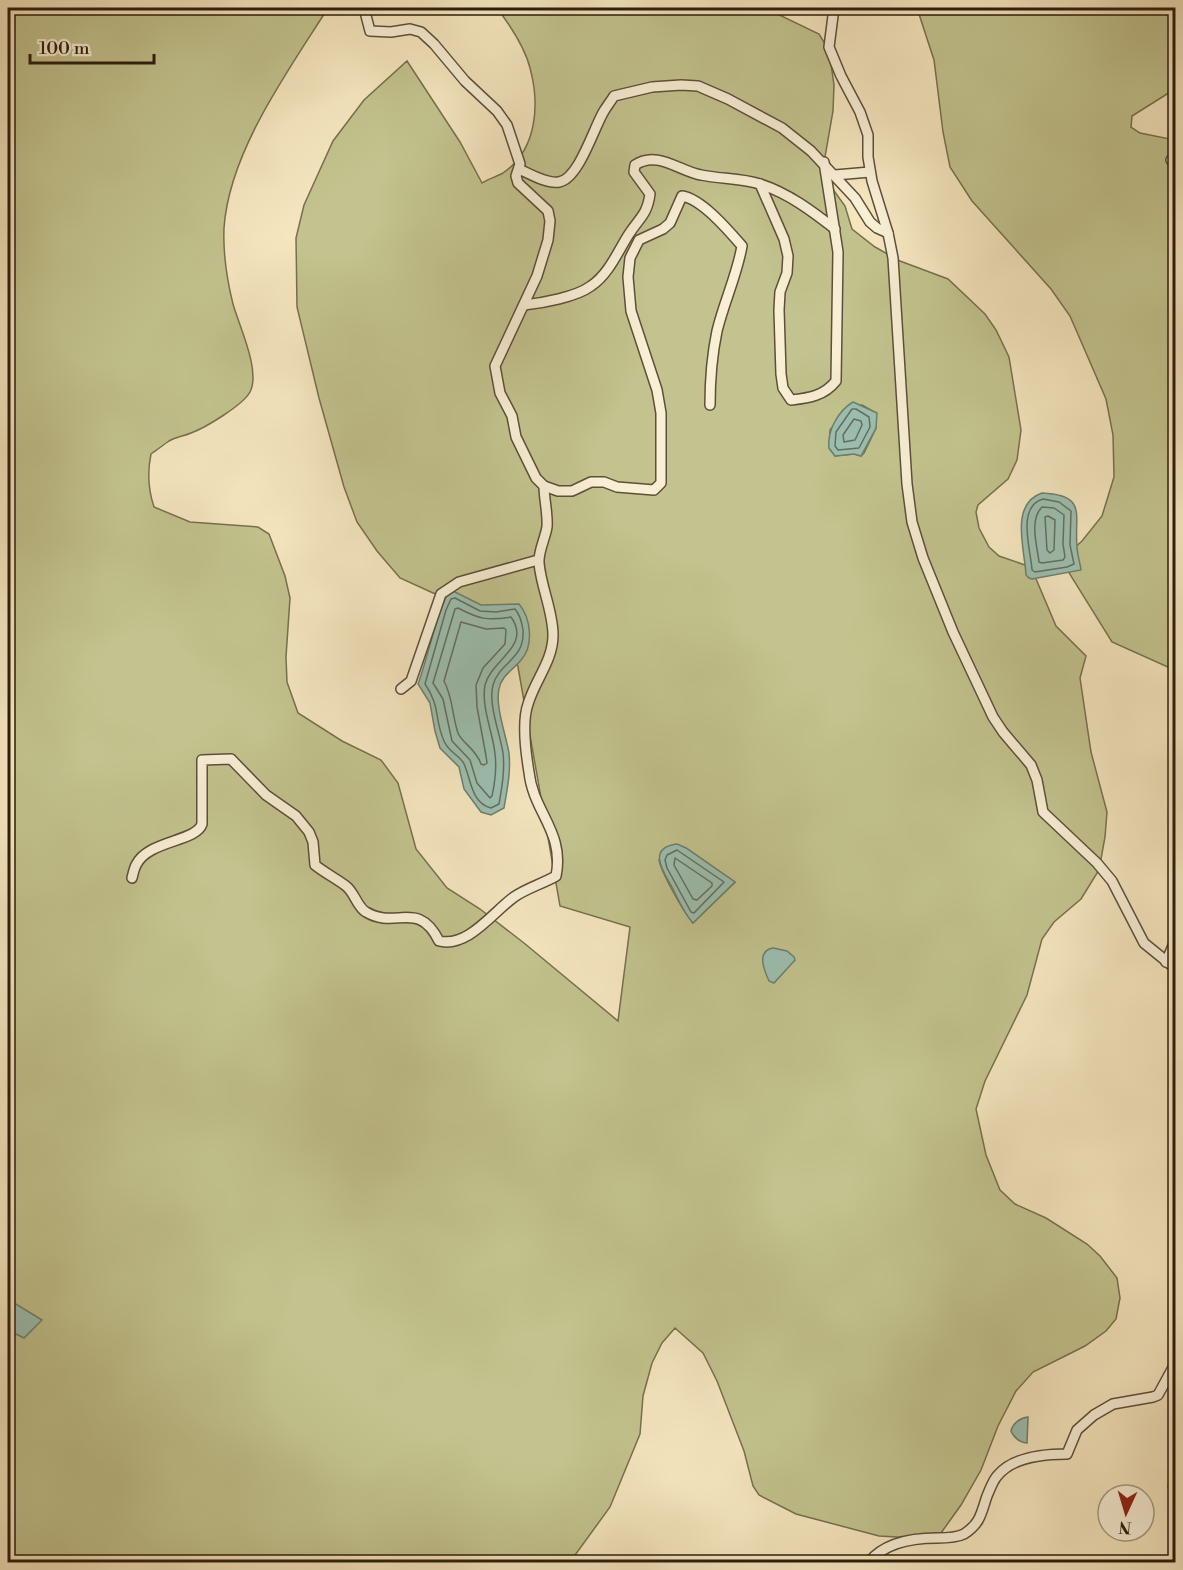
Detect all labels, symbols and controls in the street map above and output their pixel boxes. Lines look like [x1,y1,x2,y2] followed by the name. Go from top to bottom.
[30,27,154,65] scale bar
[39,37,90,60] text: 100 m
[1096,1483,1156,1543] north arrow
[1118,1517,1132,1537] text: N

